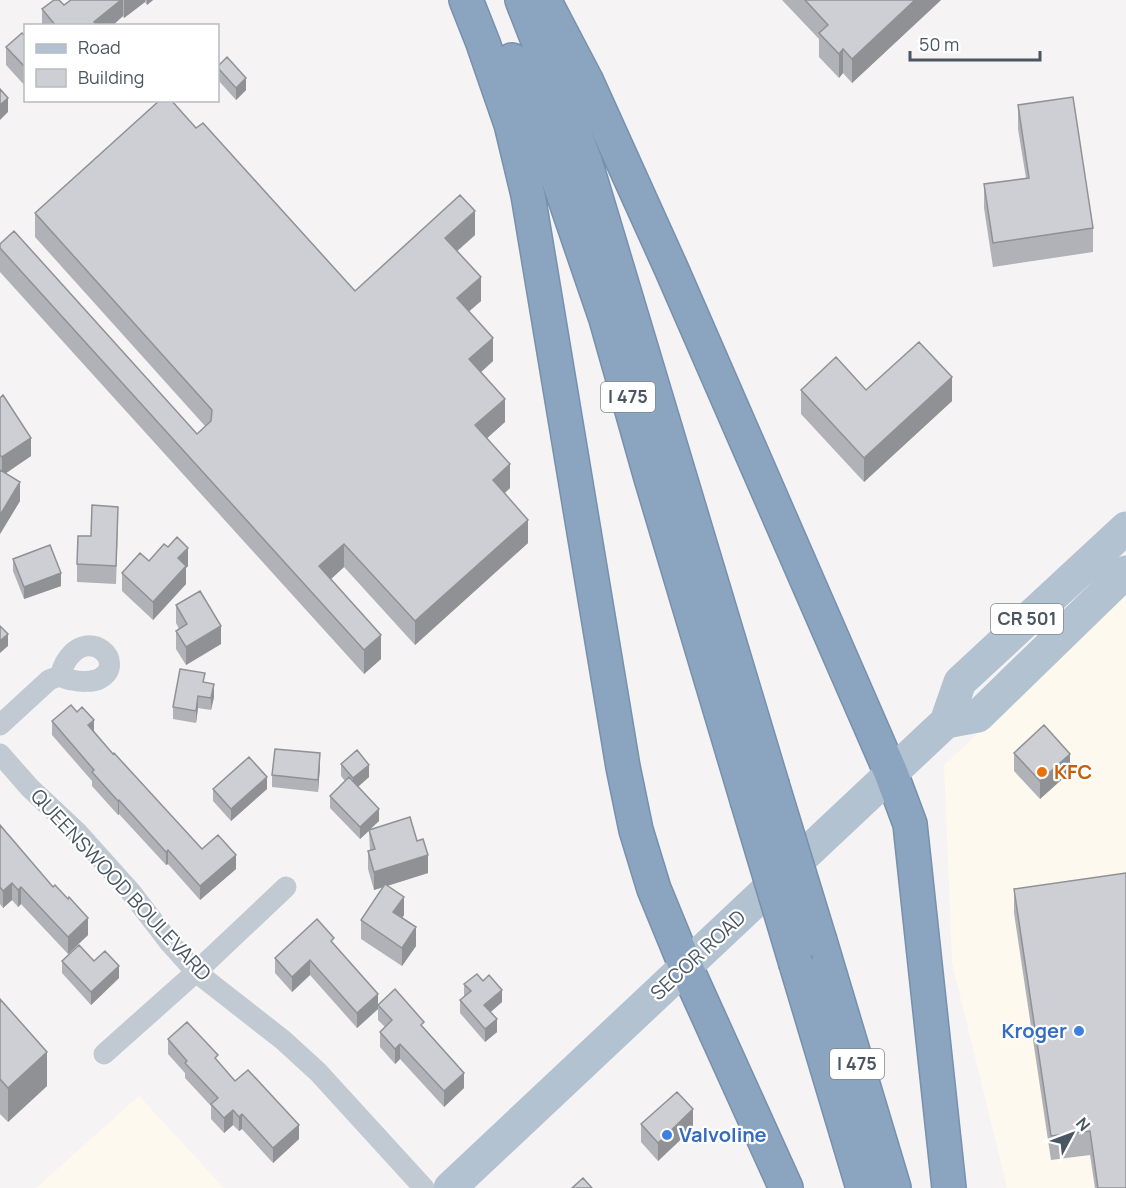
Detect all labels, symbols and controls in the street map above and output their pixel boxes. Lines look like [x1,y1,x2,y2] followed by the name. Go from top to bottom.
[24,24,219,102] legend
[910,24,1040,62] scale bar
[919,32,959,56] text: 50 m
[78,35,121,59] text: Road
[78,65,144,89] text: Building
[601,382,655,412] road number: I 475
[991,604,1063,634] road number: CR 501
[1054,758,1092,785] place label: KFC
[1035,765,1049,779] marker: KFC
[25,783,218,987] street label: QUEENSWOOD BOULEVARD
[644,903,751,1006] street label: SECOR ROAD
[1002,1017,1067,1044] place label: Kroger
[1072,1024,1086,1038] marker: Kroger
[830,1049,884,1079] road number: I 475
[1042,1104,1102,1164] north arrow
[1071,1113,1095,1136] text: N
[679,1121,767,1148] place label: Valvoline
[660,1128,674,1142] marker: Valvoline

